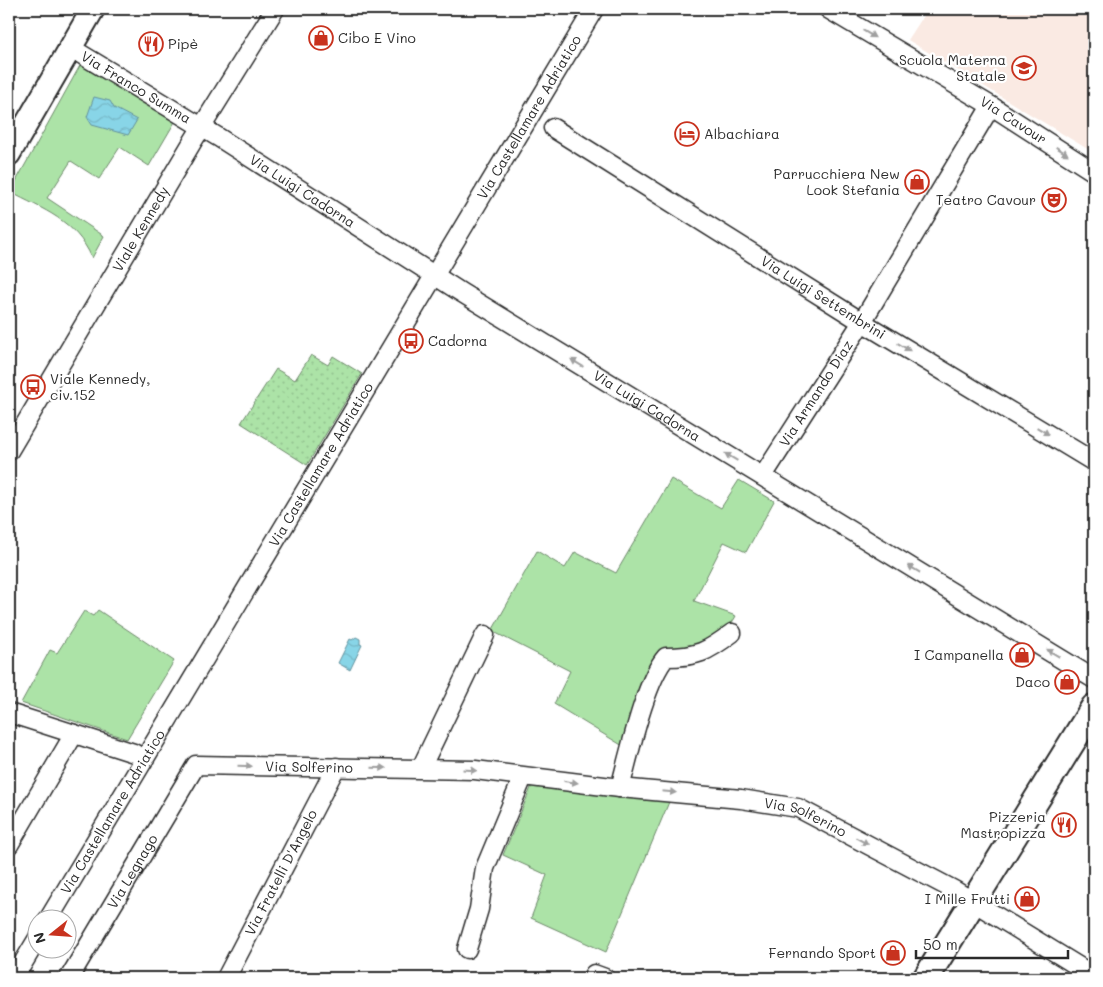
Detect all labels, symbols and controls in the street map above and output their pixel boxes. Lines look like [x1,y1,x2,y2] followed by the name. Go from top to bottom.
[308,25,334,51] shop icon: Cibo E Vino
[338,28,416,47] place label: Cibo E Vino
[863,29,876,38] one-way arrow
[138,31,164,57] restaurant icon: Pipè
[472,31,585,203] street label: Via Castellamare Adriatico
[168,34,198,53] place label: Pipè
[78,46,195,128] street label: Via Franco Summa
[899,50,1006,85] place label: Scuola Materna Statale
[1011,55,1037,81] school or university icon: Scuola Materna Statale
[977,91,1050,148] street label: Via Cavour
[674,121,700,147] hotel icon: Albachiara
[704,124,780,143] place label: Albachiara
[1055,146,1069,156] one-way arrow
[246,150,359,231] street label: Via Luigi Cadorna
[774,164,900,199] place label: Parrucchiera New Look Stefania
[904,169,930,195] shop icon: Parrucchiera New Look Stefania
[108,183,173,275] street label: Viale Kennedy
[1041,187,1067,213] theatre icon: Teatro Cavour
[936,190,1036,209] place label: Teatro Cavour
[757,251,889,343] street label: Via Luigi Settembrini
[398,328,424,354] bus stop icon: Cadorna
[428,331,487,350] place label: Cadorna
[774,336,857,450] street label: Via Armando Diaz
[898,343,911,352] one-way arrow
[570,359,583,368] one-way arrow
[590,365,704,445] street label: Via Luigi Cadorna
[50,369,150,404] place label: Viale Kennedy, civ.152
[20,374,46,400] bus stop icon: Viale Kennedy, civ.152
[264,379,377,550] street label: Via Castellamare Adriatico
[1037,427,1050,436] one-way arrow
[724,452,737,461] one-way arrow
[907,564,921,573] one-way arrow
[1009,642,1035,668] shop icon: I Campanella
[914,645,1004,664] place label: I Campanella
[1046,649,1059,658] one-way arrow
[1054,669,1080,695] shop icon: Daco
[1015,672,1050,691] place label: Daco
[56,726,169,897] street label: Via Castellamare Adriatico
[265,756,353,777] street label: Via Solferino
[237,762,253,770] one-way arrow
[371,764,387,772] one-way arrow
[462,767,478,775] one-way arrow
[563,778,579,786] one-way arrow
[661,789,677,797] one-way arrow
[763,793,850,841] street label: Via Solferino
[240,806,321,939] street label: Via Fratelli D'Angelo
[961,807,1046,842] place label: Pizzeria Mastropizza
[1051,812,1077,838] restaurant icon: Pizzeria Mastropizza
[102,830,162,912] street label: Via Legnago
[855,837,869,845] one-way arrow
[1014,886,1040,912] shop icon: I Mille Frutti
[925,889,1010,908] place label: I Mille Frutti
[28,910,78,960] north arrow
[916,927,1068,959] scale bar
[28,930,50,946] text: N
[923,934,958,954] text: 50 m
[880,940,906,966] shop icon: Fernando Sport
[769,943,876,962] place label: Fernando Sport

